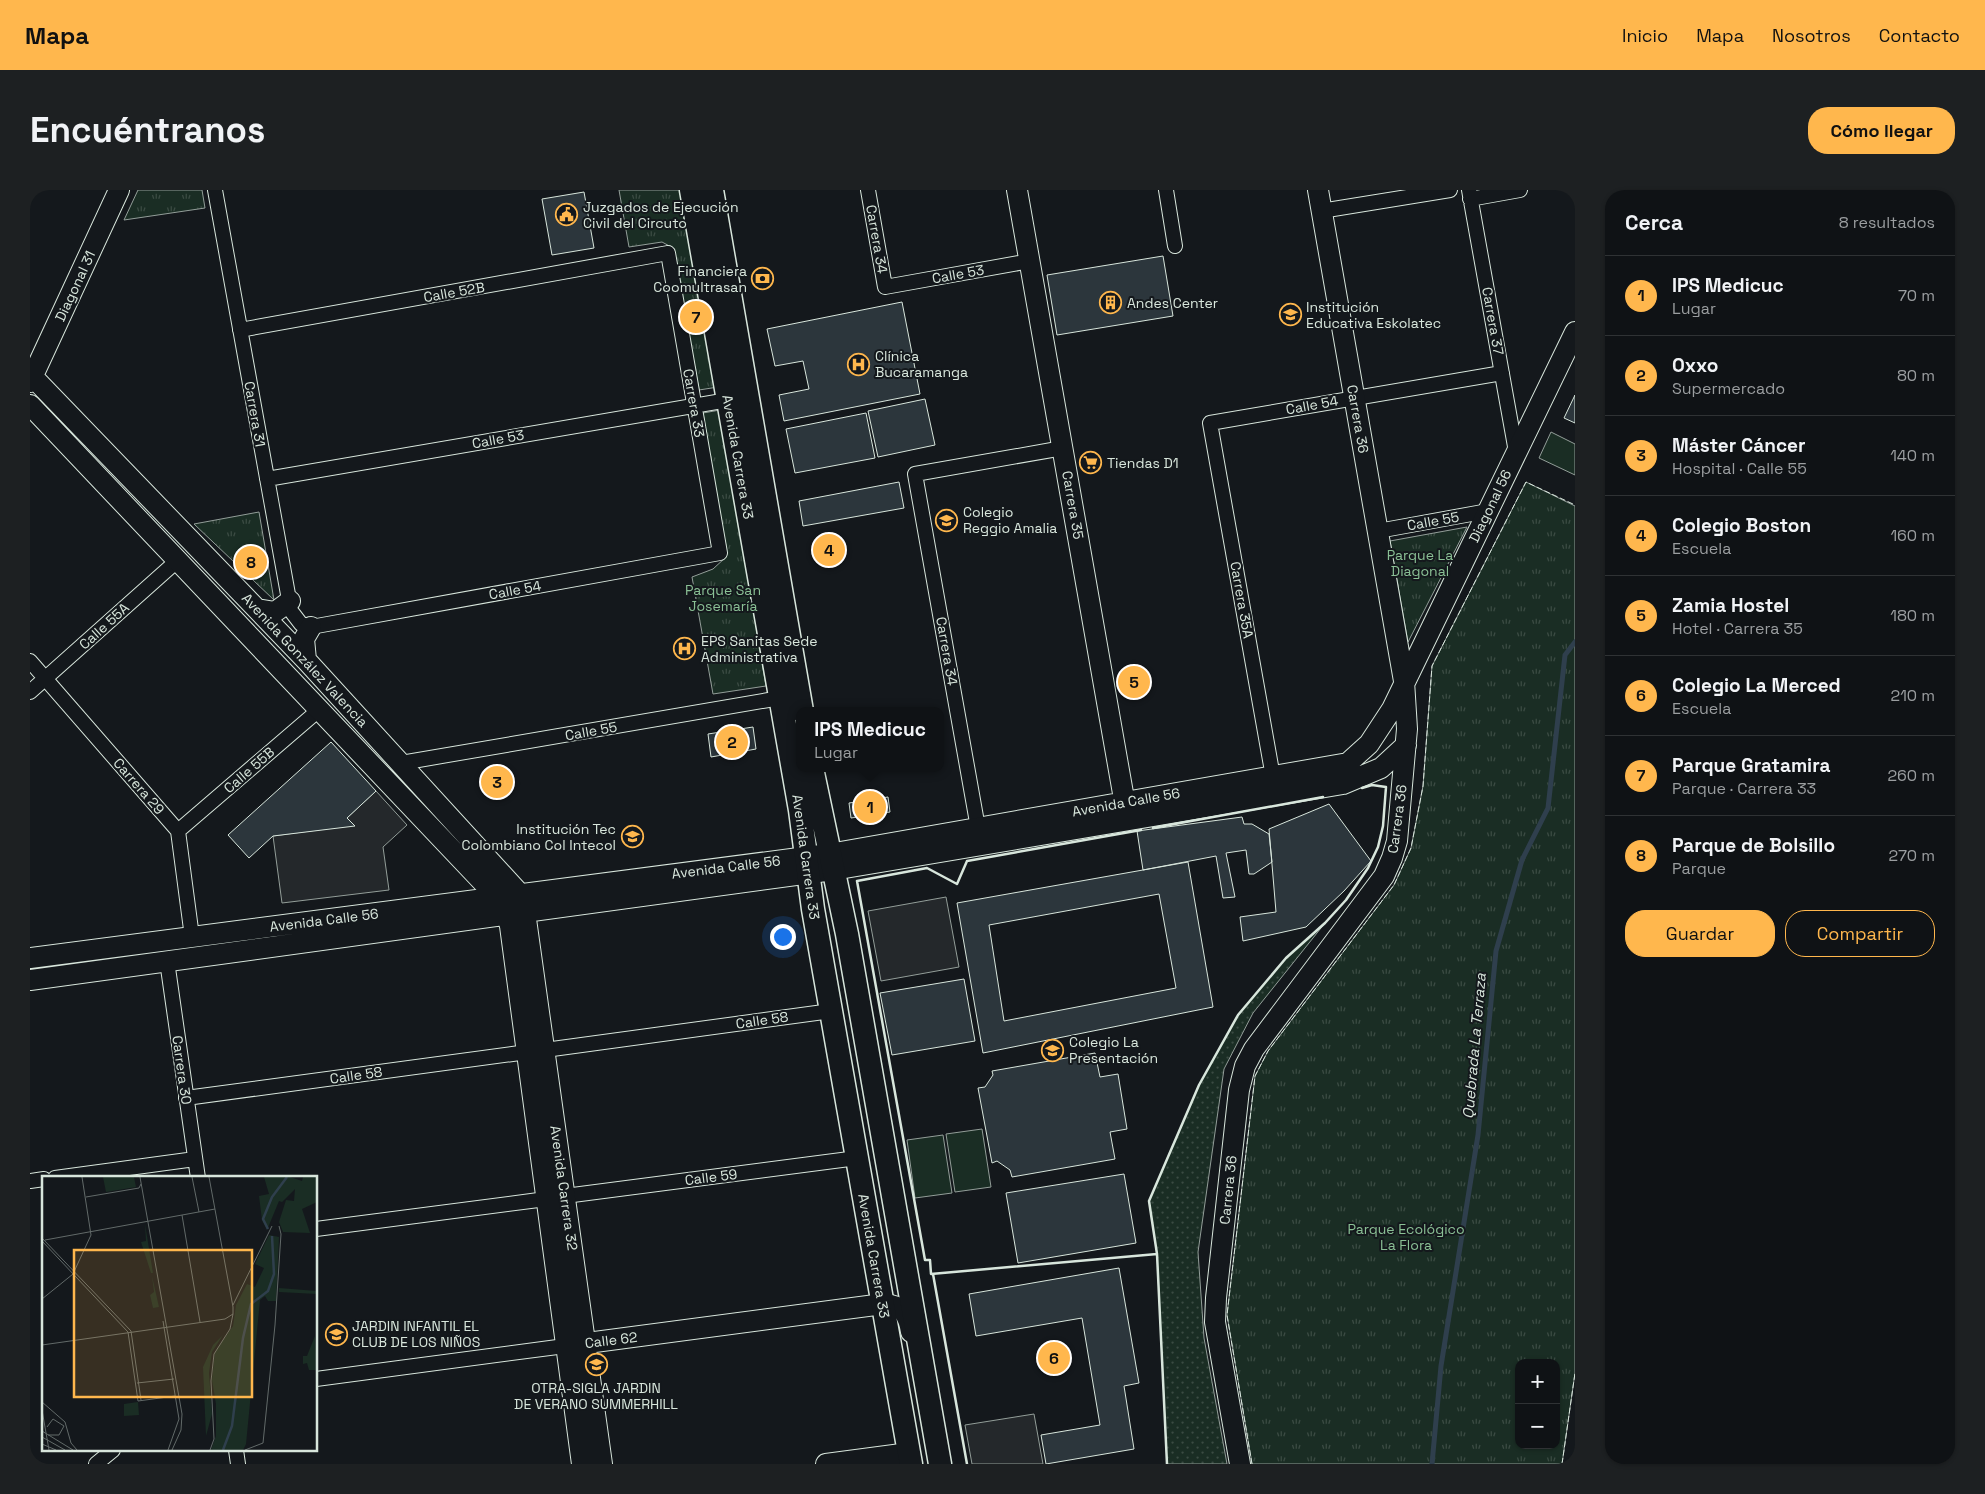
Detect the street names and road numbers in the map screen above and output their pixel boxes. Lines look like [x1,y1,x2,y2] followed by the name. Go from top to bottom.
[862,203,892,275] street label: Carrera 34
[51,248,99,324] street label: Diagonal 31
[931,261,985,287] street label: Calle 53
[422,278,486,306] street label: Calle 52B
[1478,286,1508,356] street label: Carrera 37
[679,367,709,439] street label: Carrera 33
[240,380,270,448] street label: Carrera 31
[1343,383,1373,455] street label: Carrera 36
[1284,391,1340,418] street label: Calle 54
[718,393,758,521] street label: Avenida Carrera 33
[471,426,525,452] street label: Calle 53
[1465,467,1515,545] street label: Diagonal 56
[1058,469,1088,541] street label: Carrera 35
[1406,508,1460,534] street label: Calle 55
[1226,560,1258,640] street label: Carrera 35A
[487,576,543,603] street label: Calle 54
[238,589,372,731] street label: Avenida González Valencia
[75,599,133,653] street label: Calle 55A
[932,615,962,687] street label: Carrera 34
[564,718,618,744] street label: Calle 55
[220,743,278,797] street label: Calle 55B
[109,754,169,818] street label: Carrera 29
[1383,783,1411,855] street label: Carrera 36
[1070,784,1182,820] street label: Avenida Calle 56
[788,793,824,921] street label: Avenida Carrera 33
[671,851,781,883] street label: Avenida Calle 56
[269,904,379,936] street label: Avenida Calle 56
[735,1007,790,1033] street label: Calle 58
[168,1034,196,1106] street label: Carrera 30
[329,1062,384,1088] street label: Calle 58
[546,1124,582,1252] street label: Avenida Carrera 32
[1215,1155,1241,1225] street label: Carrera 36
[684,1165,738,1189] street label: Calle 59
[854,1192,894,1320] street label: Avenida Carrera 33
[584,1328,638,1352] street label: Calle 62

